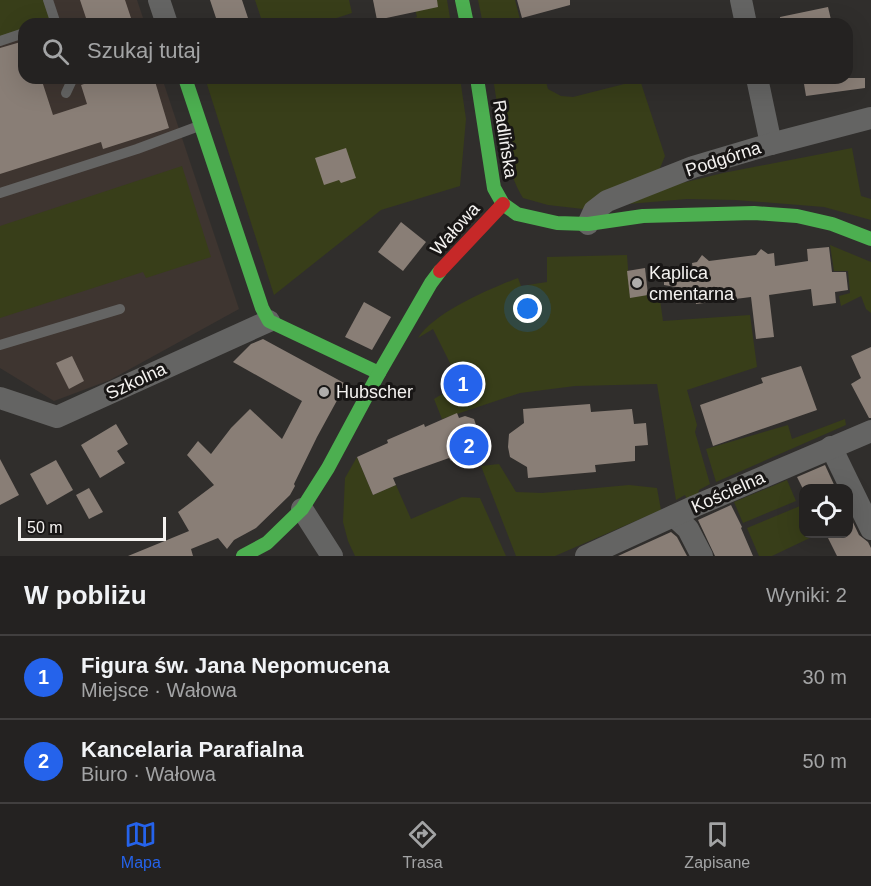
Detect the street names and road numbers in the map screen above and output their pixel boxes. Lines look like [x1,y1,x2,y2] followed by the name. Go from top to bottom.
[489,98,521,181] street label: Radlińska
[683,137,764,181] street label: Podgórna
[426,198,484,259] street label: Wałowa
[103,358,170,404] street label: Szkolna
[688,467,769,517] street label: Kościelna

